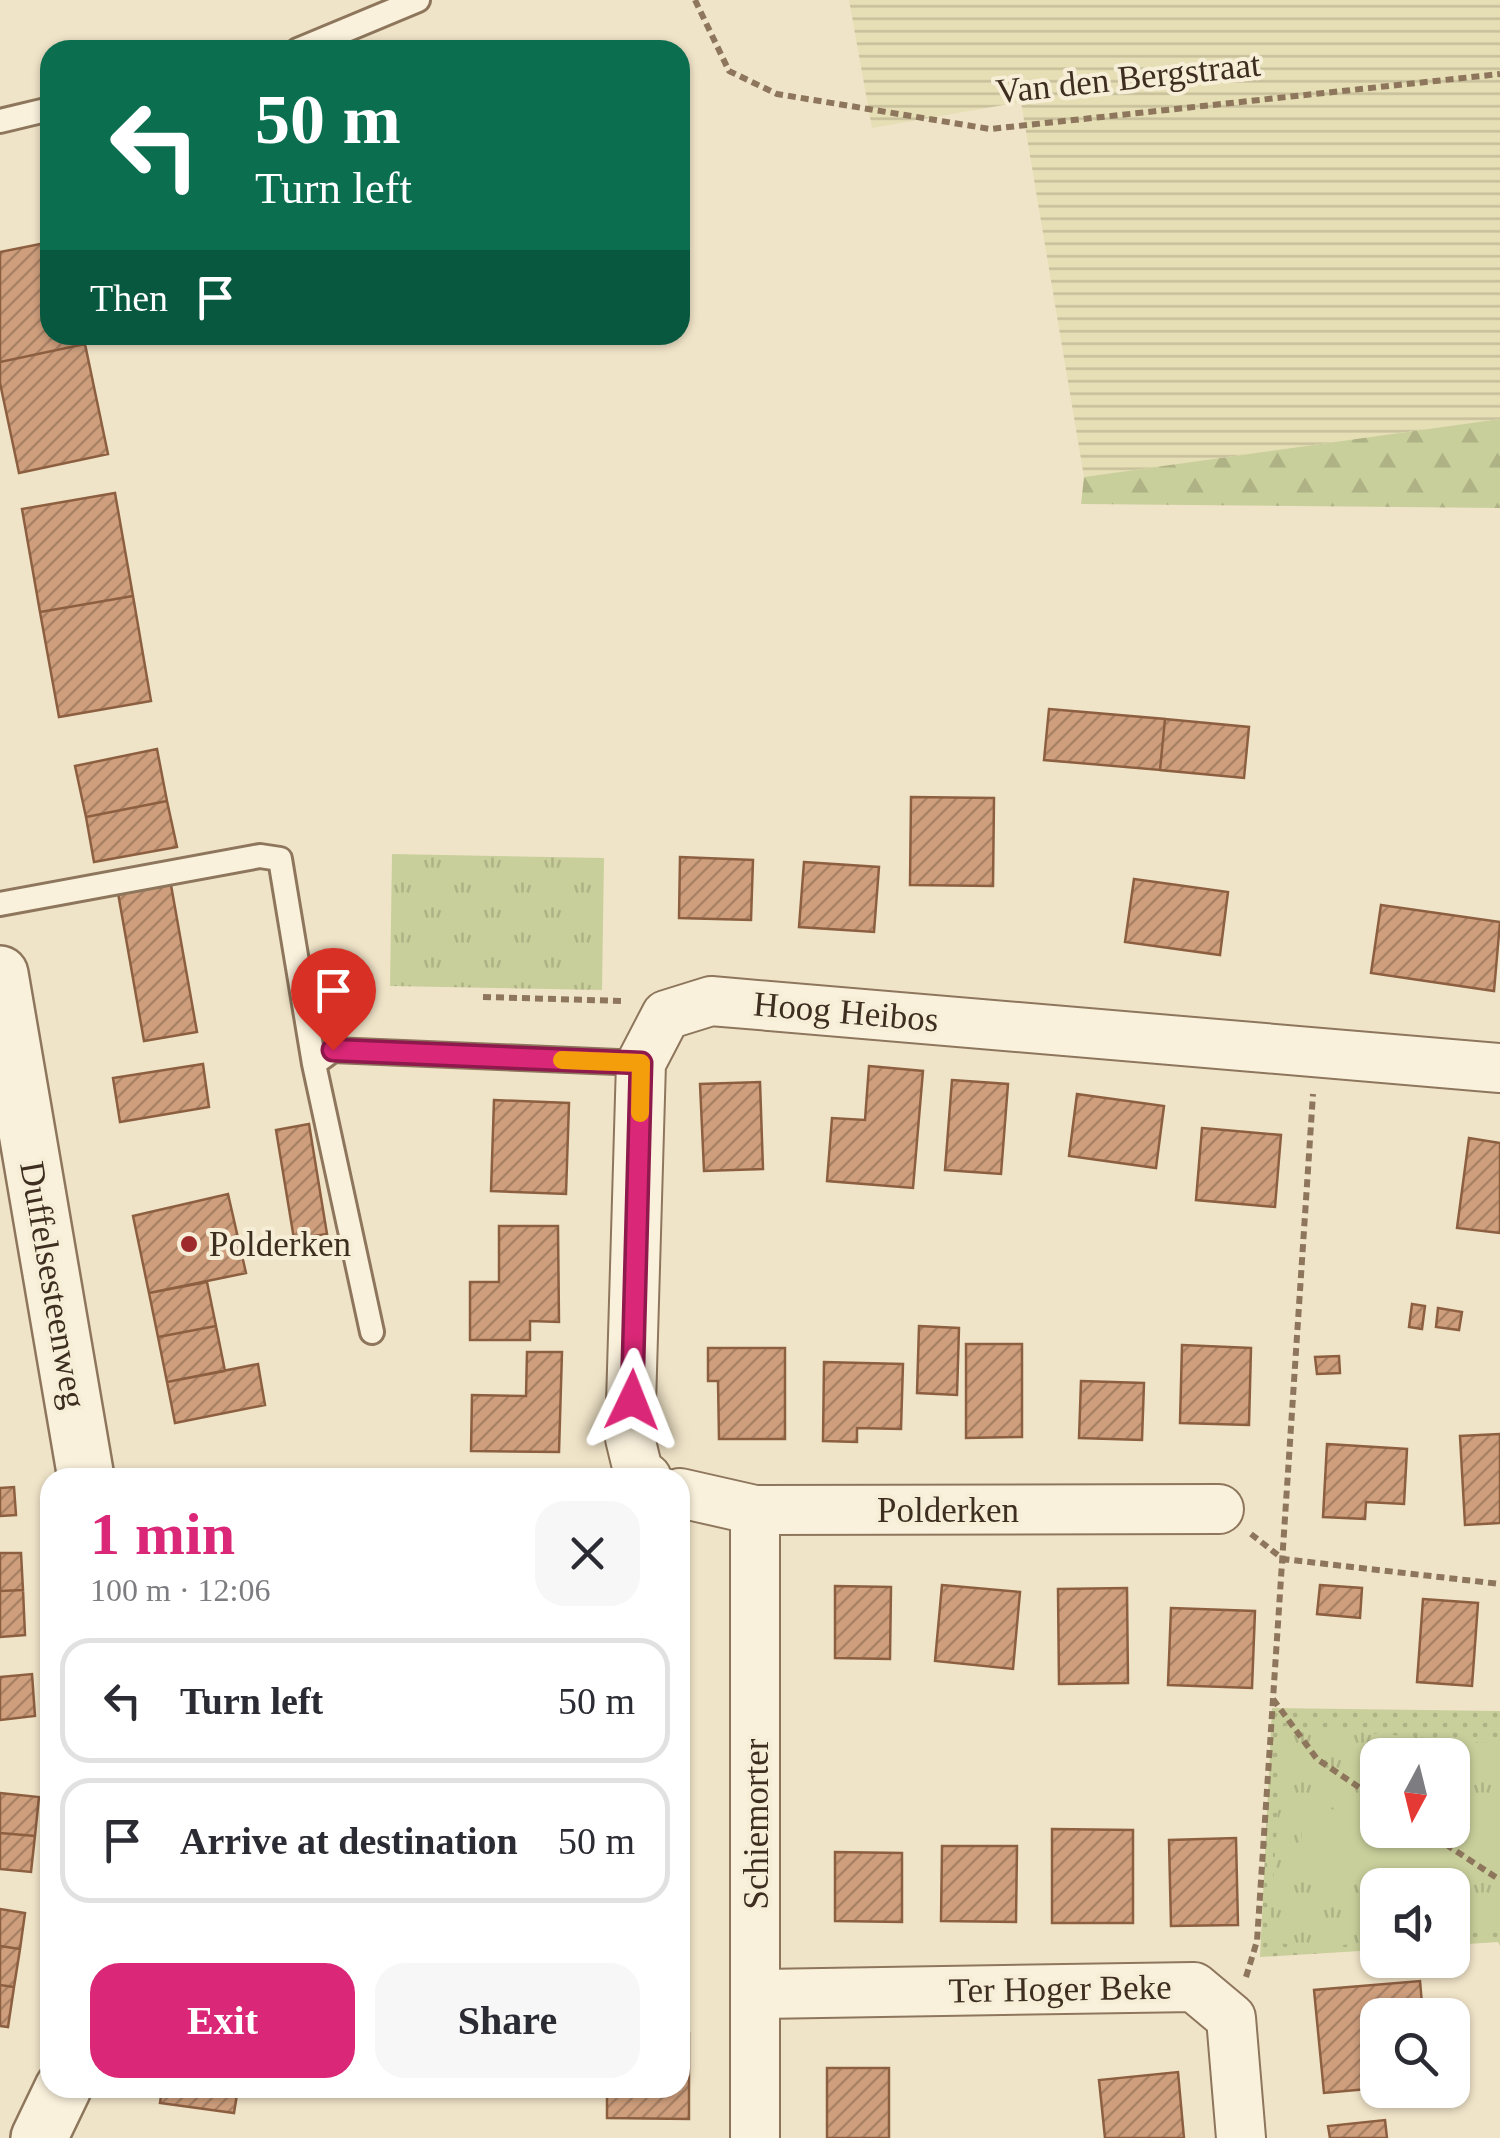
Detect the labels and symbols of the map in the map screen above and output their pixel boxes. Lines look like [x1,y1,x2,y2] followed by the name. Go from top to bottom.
[994,45,1262,111] street label: Van den Bergstraat
[291,948,376,1051] pin
[752,984,940,1040] street label: Hoog Heibos
[12,1158,94,1412] street label: Duffelsesteenweg
[209,1225,351,1264] place label: Polderken
[178,1233,200,1255] marker: Polderken
[580,1348,684,1452] position arrow
[877,1491,1019,1530] street label: Polderken
[737,1738,776,1910] street label: Schiemorter
[1360,1738,1470,1848] north arrow
[948,1968,1172,2010] street label: Ter Hoger Beke

